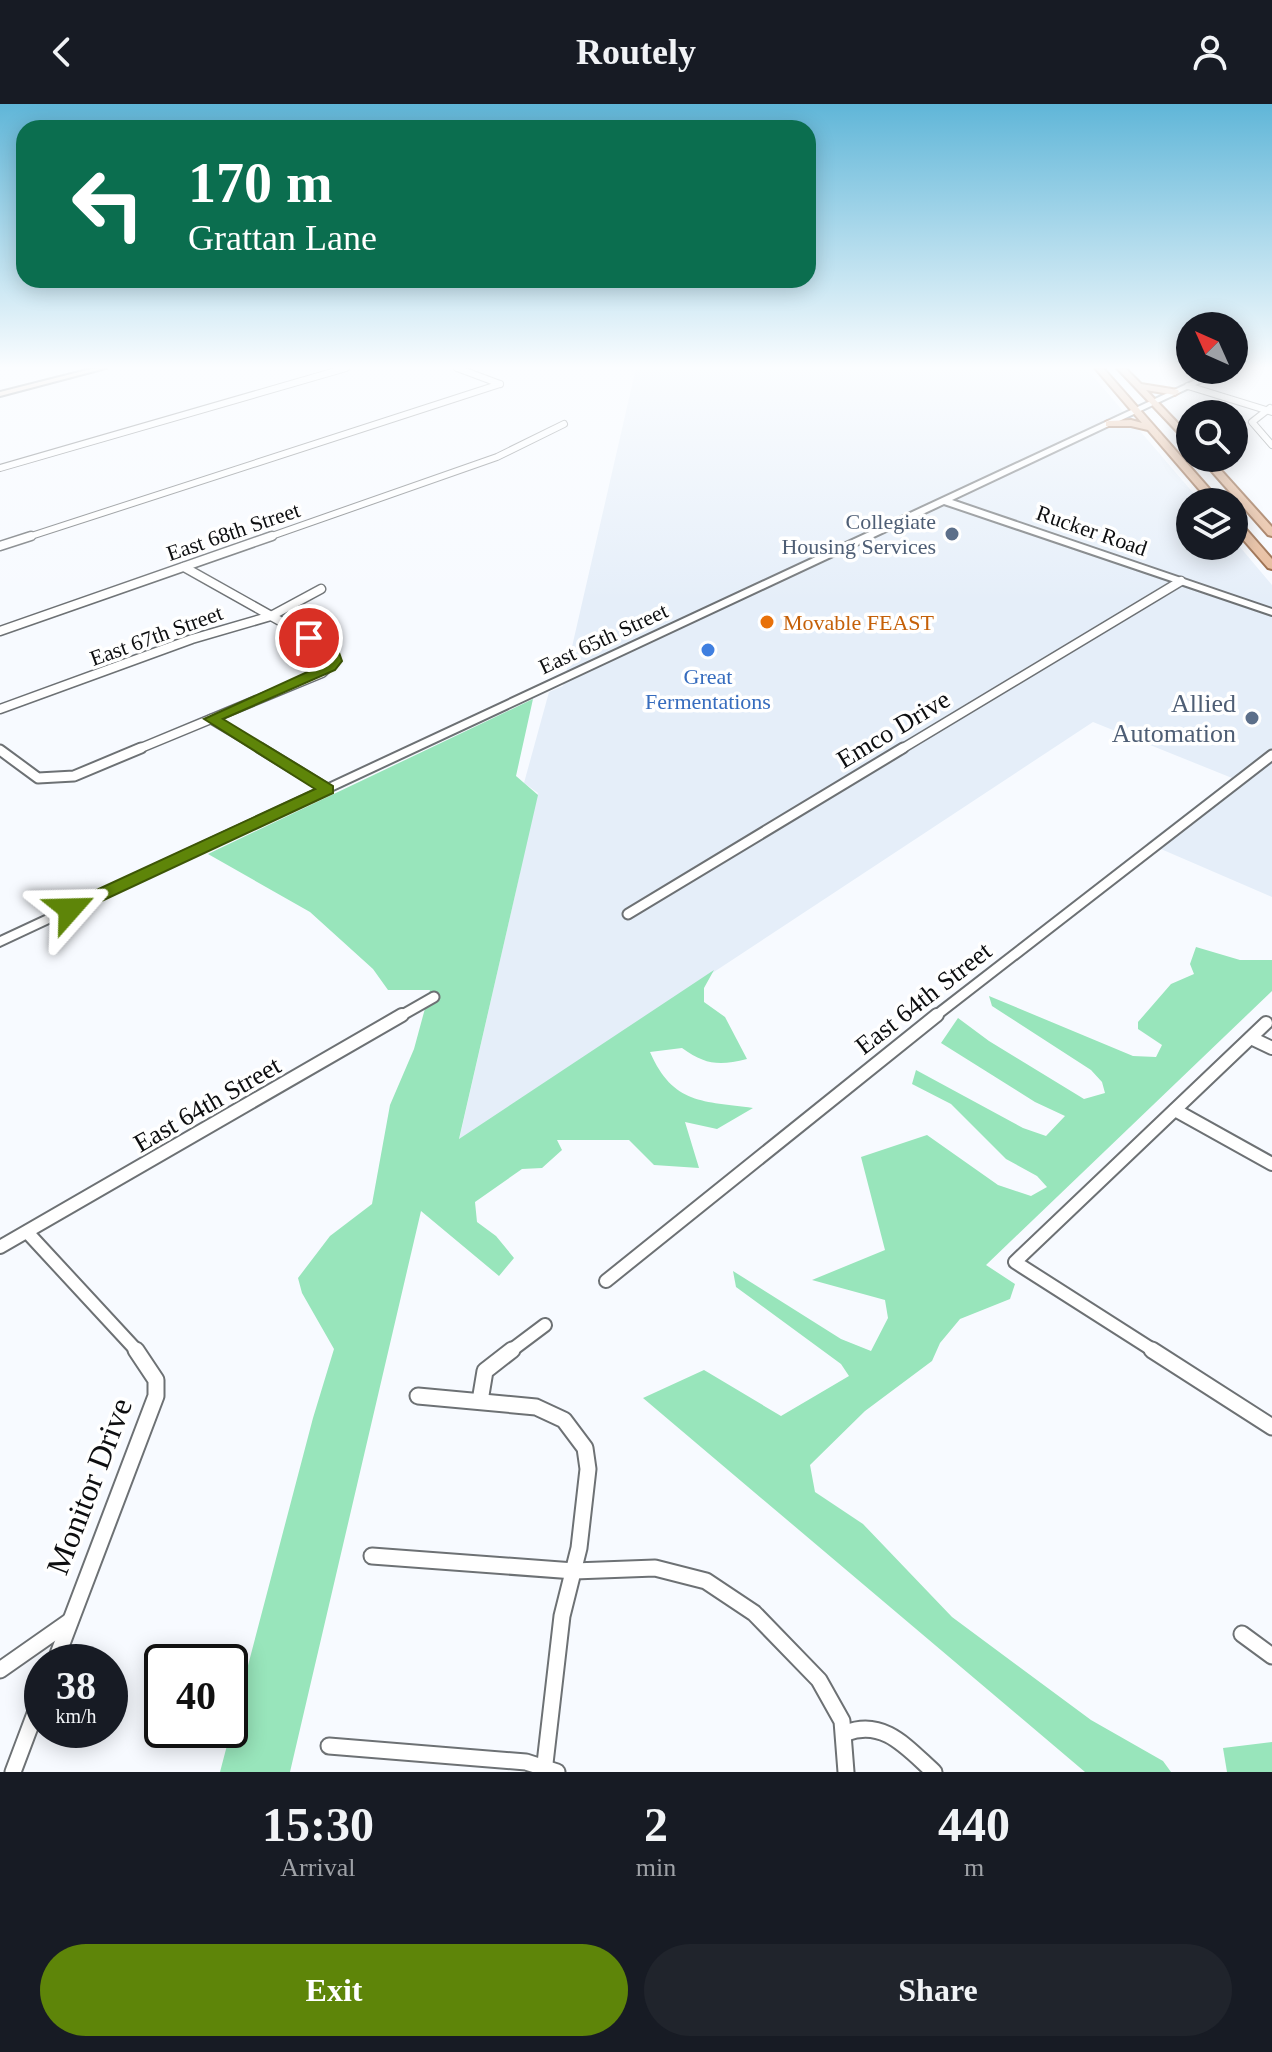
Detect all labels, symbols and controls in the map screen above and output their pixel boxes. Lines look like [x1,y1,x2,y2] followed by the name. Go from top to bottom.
[40,30,84,74] icon: back
[1188,30,1232,74] icon: person
[576,32,696,72] text: Routely
[56,152,160,256] icon: left
[188,152,333,214] text: 170 m
[188,218,377,258] text: Grattan Lane
[1176,312,1248,384] north arrow
[1176,312,1248,560] map controls
[1176,400,1248,472] button: search
[1176,488,1248,560] button: layers
[163,497,303,566] street label: East 68th Street
[1033,500,1150,561] street label: Rucker Road
[781,509,936,559] place label: Collegiate Housing Services
[943,525,961,543] marker: Collegiate Housing Services
[535,598,672,679] street label: East 65th Street
[86,600,226,671] street label: East 67th Street
[275,604,343,672] pin
[783,610,935,635] place label: Movable FEAST
[758,613,776,631] marker: Movable FEAST
[287,616,331,660] icon: arrive
[699,641,717,659] marker: Great Fermentations
[645,664,771,714] place label: Great Fermentations
[832,684,955,774] street label: Emco Drive
[1112,689,1236,748] place label: Allied Automation
[1243,709,1261,727] marker: Allied Automation
[28,867,112,951] position arrow
[850,936,998,1061] street label: East 64th Street
[129,1050,286,1158] street label: East 64th Street
[39,1393,139,1579] street label: Monitor Drive
[144,1644,248,1748] speed limit sign: 40
[56,1663,96,1708] text: 38
[55,1705,97,1727] text: km/h
[262,1798,374,1851] text: 15:30
[644,1798,668,1851] text: 2
[938,1798,1010,1851] text: 440
[280,1853,355,1882] text: Arrival
[636,1853,676,1882] text: min
[964,1853,984,1882] text: m
[40,1944,628,2036] button: Exit
[644,1944,1232,2036] button: Share

